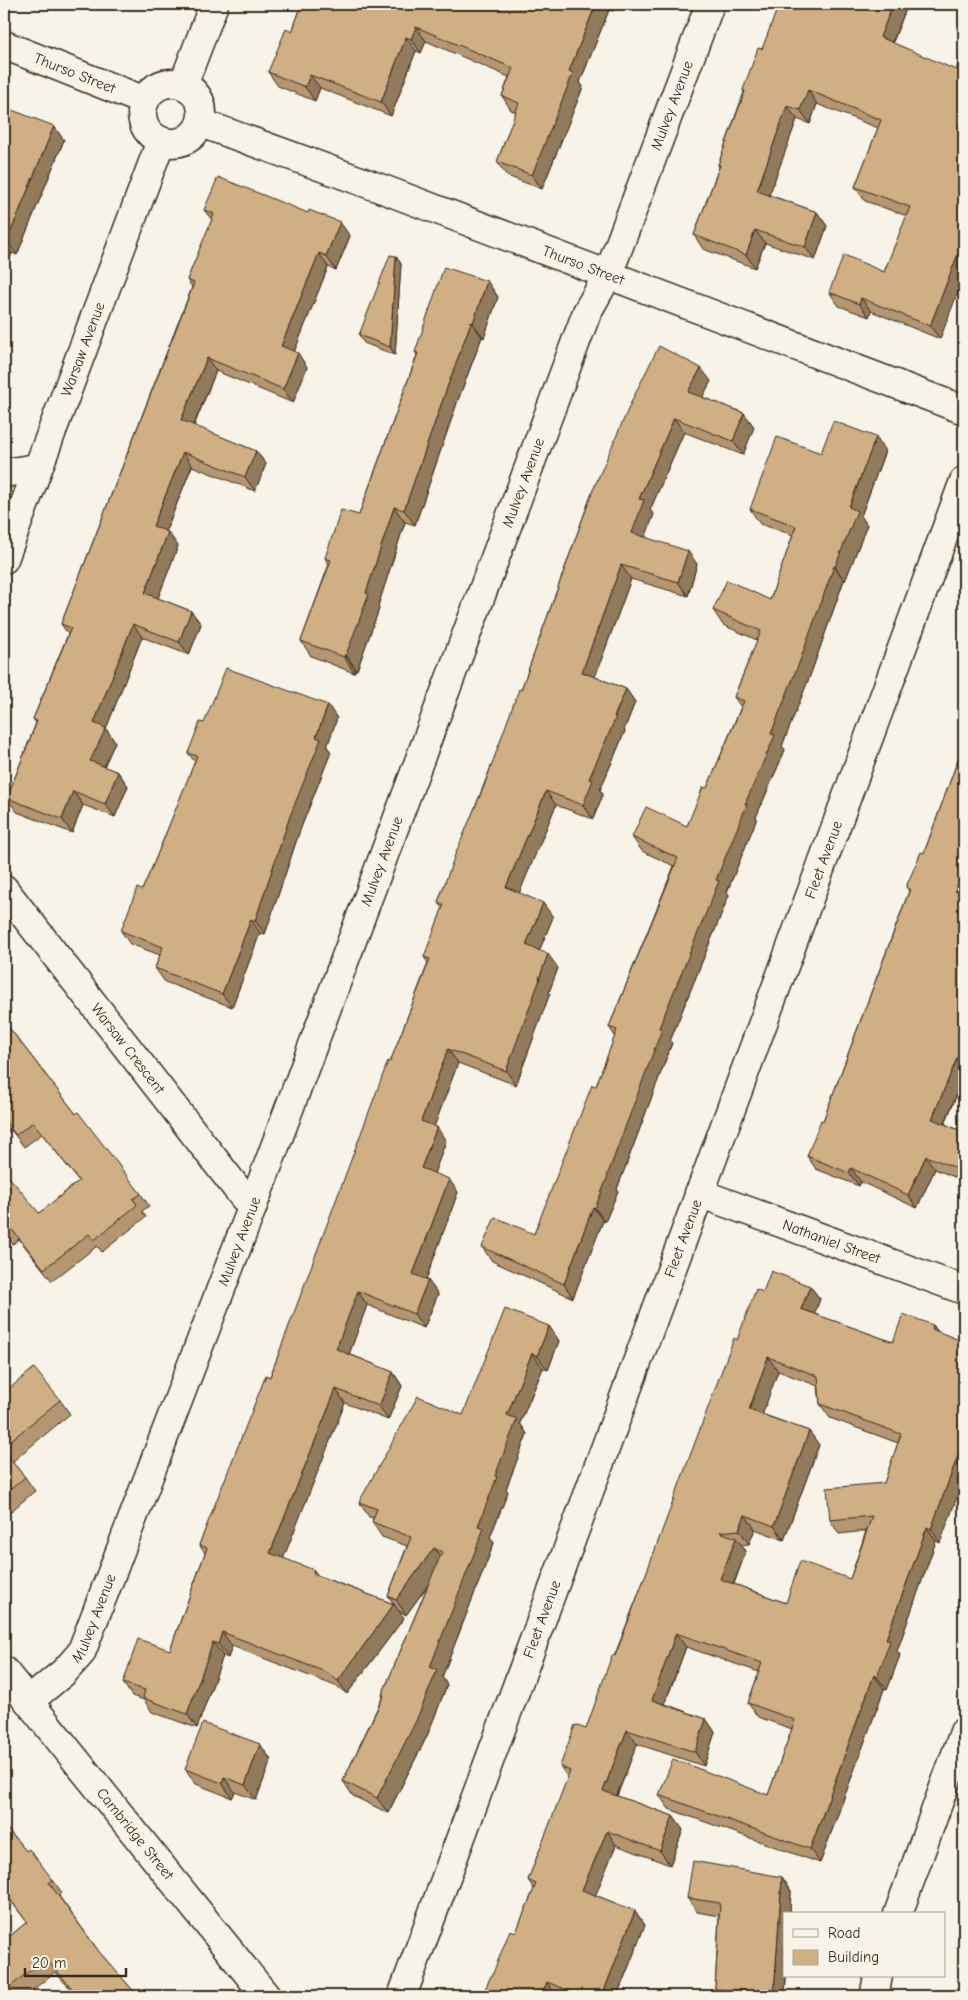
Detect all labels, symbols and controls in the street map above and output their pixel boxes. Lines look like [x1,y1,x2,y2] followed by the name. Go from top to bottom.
[31,49,119,98] street label: Thurso Street
[647,58,697,153] street label: Mulvey Avenue
[540,242,628,289] street label: Thurso Street
[57,299,109,399] street label: Warsaw Avenue
[498,435,548,530] street label: Mulvey Avenue
[357,813,407,909] street label: Mulvey Avenue
[801,818,846,901] street label: Fleet Avenue
[87,1000,169,1098] street label: Warsaw Crescent
[214,1194,265,1289] street label: Mulvey Avenue
[660,1196,706,1280] street label: Fleet Avenue
[780,1215,883,1268] street label: Nathaniel Street
[67,1571,120,1667] street label: Mulvey Avenue
[519,1577,565,1661] street label: Fleet Avenue
[93,1784,178,1884] street label: Cambridge Street
[783,1912,946,1978] legend
[828,1924,860,1942] text: Road
[25,1945,126,1977] scale bar
[828,1948,879,1966] text: Building
[32,1954,66,1972] text: 20 m

